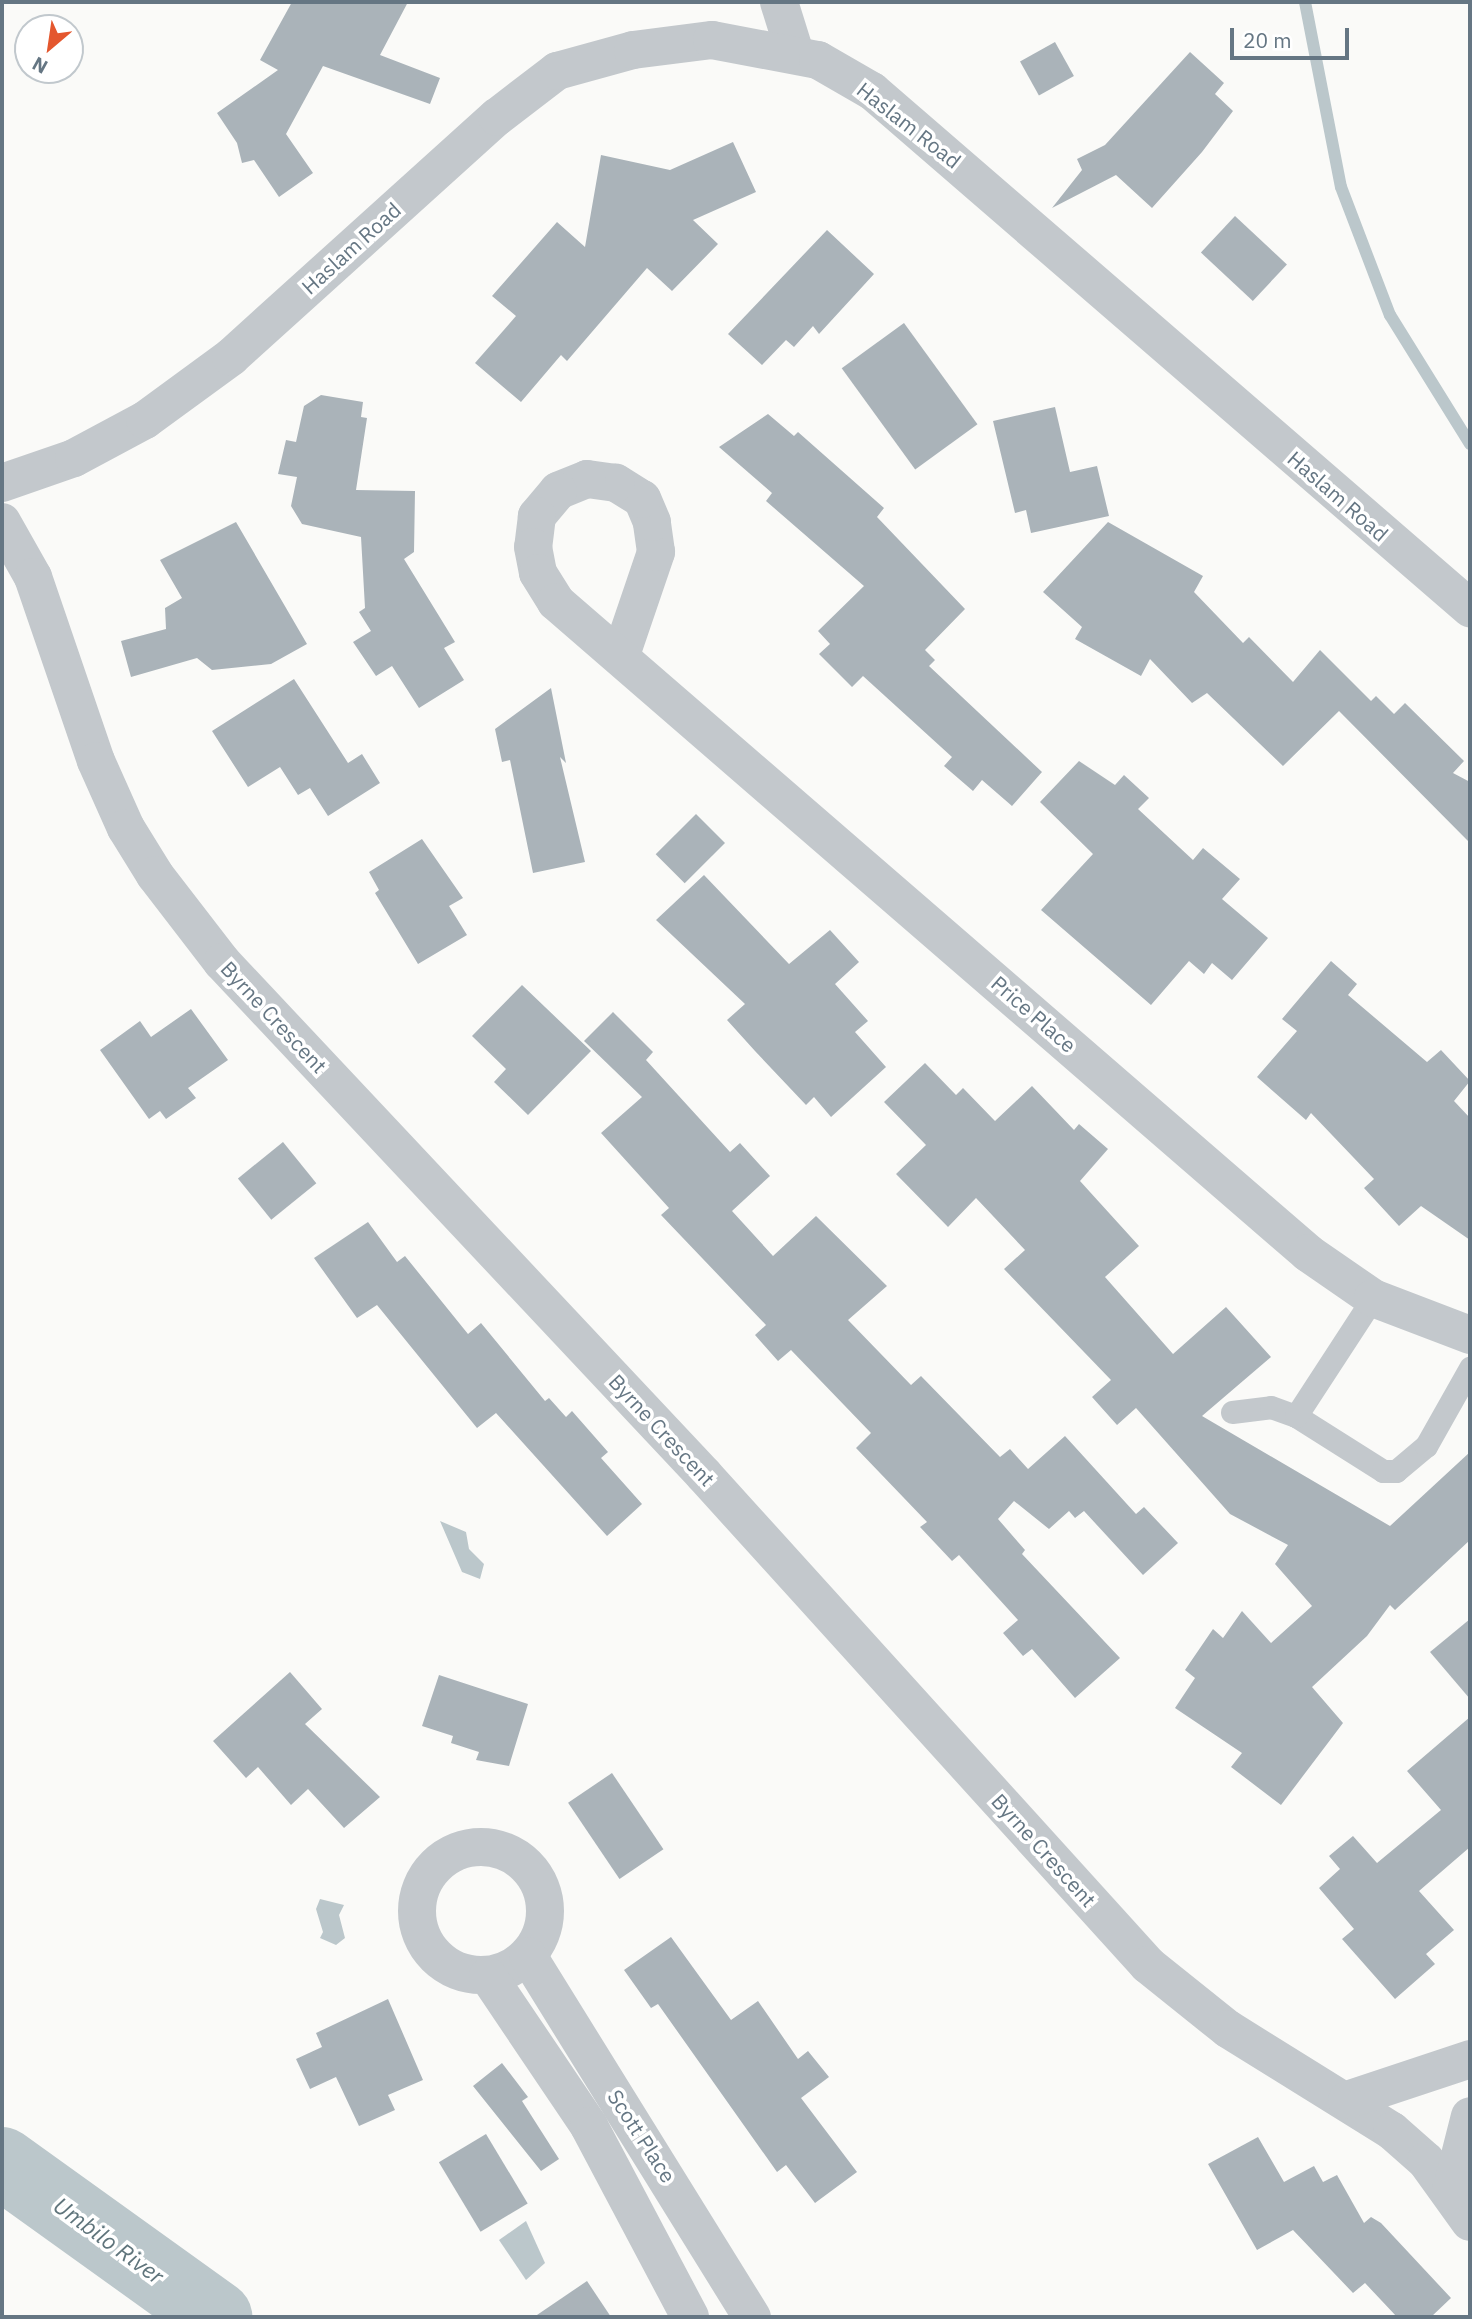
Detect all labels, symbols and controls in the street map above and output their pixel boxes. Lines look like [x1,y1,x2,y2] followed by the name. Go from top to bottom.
[14,14,84,84] north arrow
[1234,14,1353,58] scale bar
[1243,26,1292,54] text: 20 m
[28,52,52,79] text: N
[852,77,966,173] street label: Haslam Road
[296,197,406,299] street label: Haslam Road
[1283,446,1393,546] street label: Haslam Road
[216,956,332,1078] street label: Byrne Crescent
[986,970,1082,1058] street label: Price Place
[604,1369,720,1491] street label: Byrne Crescent
[987,1788,1101,1912] street label: Byrne Crescent
[603,2085,681,2187] street label: Scott Place
[48,2191,170,2289] water label: Umbilo River

